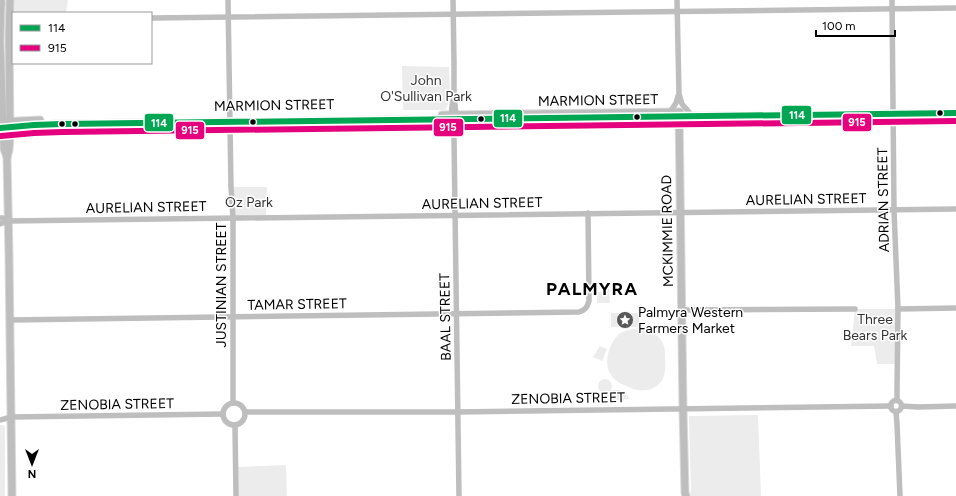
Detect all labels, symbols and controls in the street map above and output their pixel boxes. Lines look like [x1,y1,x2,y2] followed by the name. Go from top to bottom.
[12,12,152,64] legend
[816,12,895,38] scale bar
[822,19,856,33] text: 100 m
[48,21,66,35] text: 114
[48,41,67,55] text: 915
[380,72,472,105] park label: John O'Sullivan Park
[538,91,659,110] street label: MARMION STREET
[214,96,335,115] street label: MARMION STREET
[781,105,812,125] line badge: 114
[935,108,945,118] unlabelled marker
[493,109,523,128] line badge: 114
[789,109,805,122] text: 114
[500,112,516,125] text: 114
[632,112,642,122] unlabelled marker
[144,113,174,132] line badge: 114
[842,113,872,132] line badge: 915
[476,114,486,124] unlabelled marker
[848,116,866,129] text: 915
[151,117,167,130] text: 114
[248,117,258,127] unlabelled marker
[433,118,464,137] line badge: 915
[57,119,67,129] unlabelled marker
[70,119,80,129] unlabelled marker
[175,121,205,140] line badge: 915
[439,121,457,134] text: 915
[181,124,199,137] text: 915
[874,147,893,253] street label: ADRIAN STREET
[658,175,677,287] street label: MCKIMMIE ROAD
[746,190,867,209] street label: AURELIAN STREET
[225,194,273,211] park label: Oz Park
[422,194,543,213] street label: AURELIAN STREET
[86,198,207,217] street label: AURELIAN STREET
[213,222,230,348] street label: JUSTINIAN STREET
[436,273,455,361] street label: BAAL STREET
[546,278,638,300] district label: PALMYRA
[247,295,347,314] street label: TAMAR STREET
[638,304,743,337] place label: Palmyra Western Farmers Market
[615,310,635,330] place icon: Palmyra Western Farmers Market
[843,311,908,344] park label: Three Bears Park
[511,389,625,408] street label: ZENOBIA STREET
[60,395,174,414] street label: ZENOBIA STREET
[12,444,52,484] north arrow
[28,467,36,480] text: N

